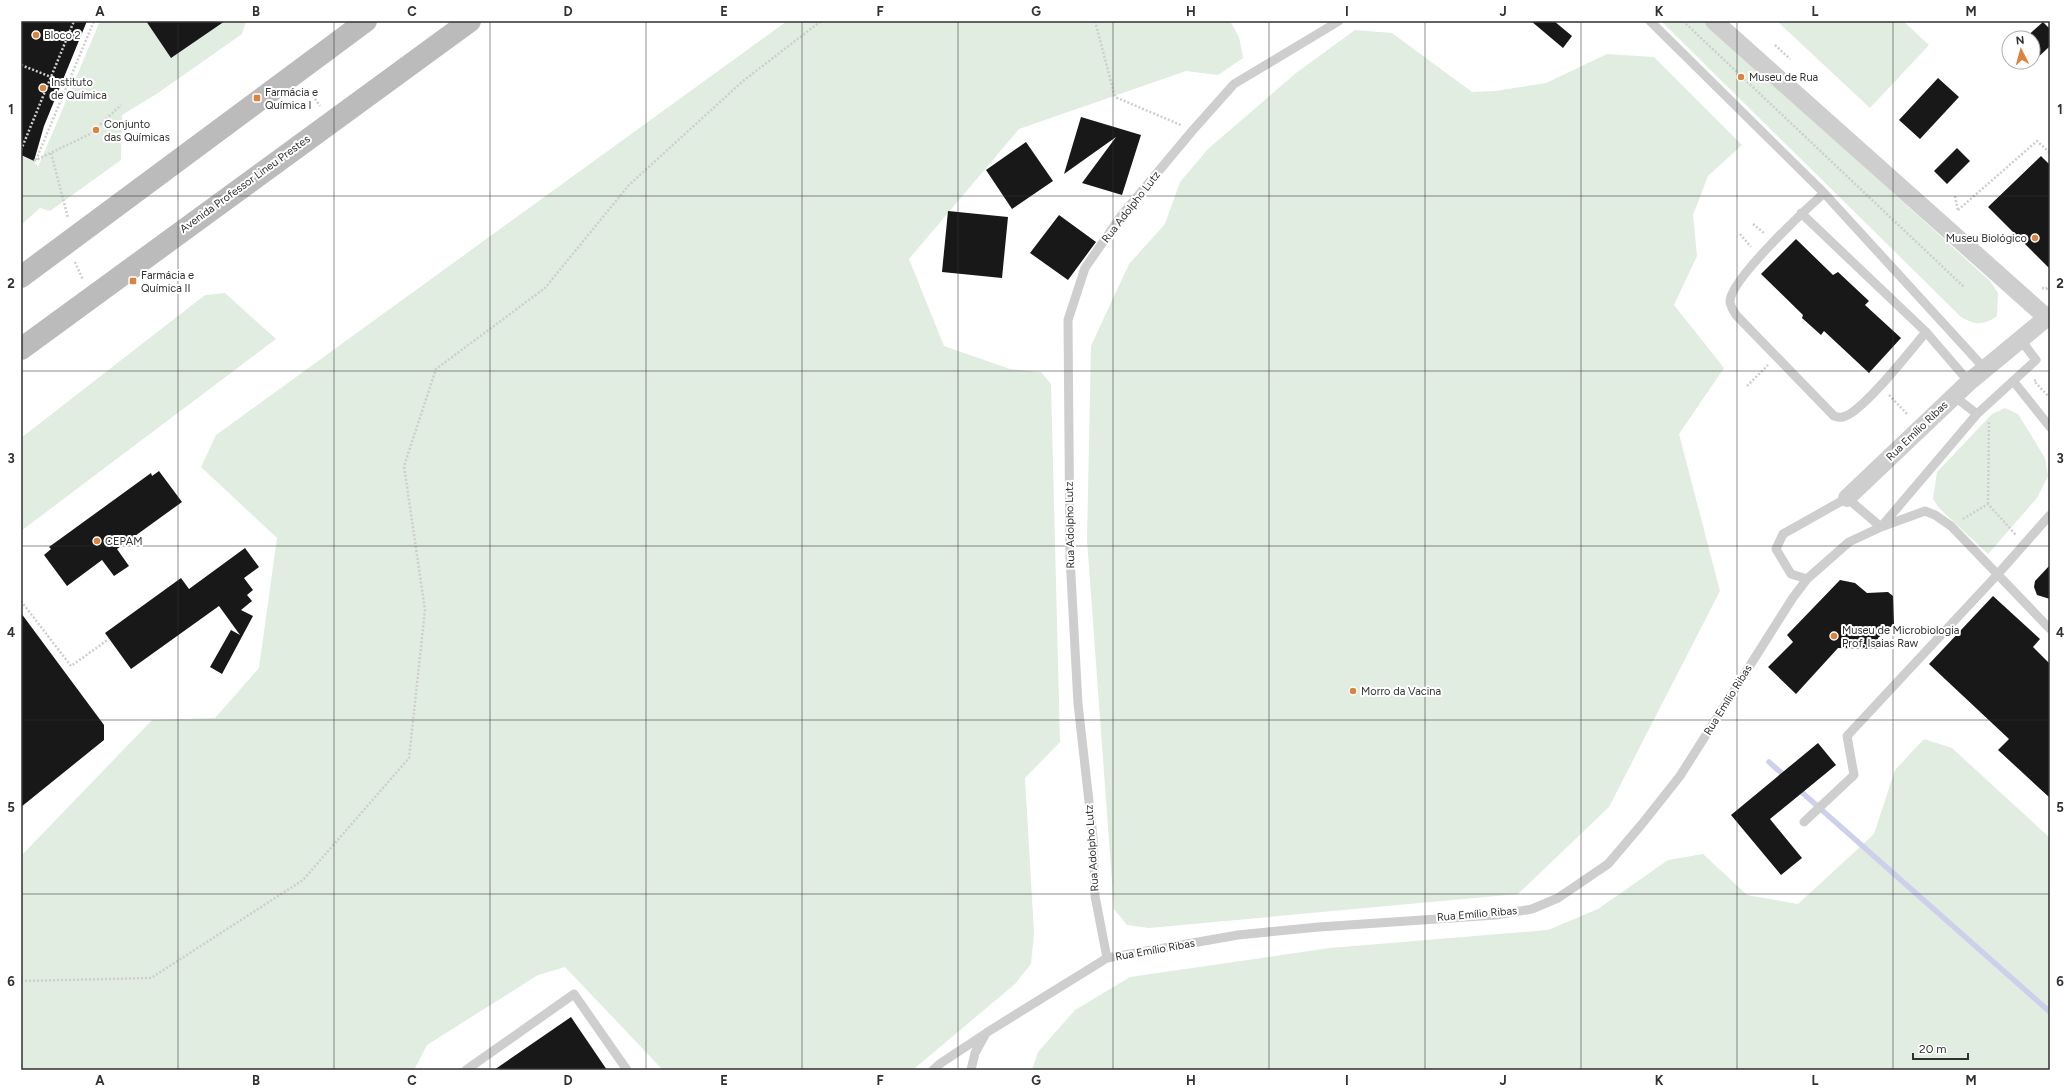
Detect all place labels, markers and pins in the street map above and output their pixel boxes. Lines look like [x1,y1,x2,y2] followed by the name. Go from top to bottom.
[44,29,81,42] place label: Bloco 2
[31,30,41,40] marker: Bloco 2
[1749,71,1818,84] place label: Museu de Rua
[1736,72,1746,82] marker: Museu de Rua
[51,76,107,102] place label: Instituto de Química
[38,83,48,93] marker: Instituto de Química
[265,86,318,112] place label: Farmácia e Química I
[252,93,262,103] marker: Farmácia e Química I
[104,118,170,144] place label: Conjunto das Químicas
[91,125,101,135] marker: Conjunto das Químicas
[1946,232,2027,245] place label: Museu Biológico
[2030,233,2040,243] marker: Museu Biológico
[141,269,194,295] place label: Farmácia e Química II
[128,276,138,286] marker: Farmácia e Química II
[105,535,143,548] place label: CEPAM
[92,536,102,546] marker: CEPAM
[1842,624,1959,650] place label: Museu de Microbiologia Prof. Isaias Raw
[1829,631,1839,641] marker: Museu de Microbiologia Prof. Isaias Raw
[1361,685,1441,698] place label: Morro da Vacina
[1348,686,1358,696] marker: Morro da Vacina

